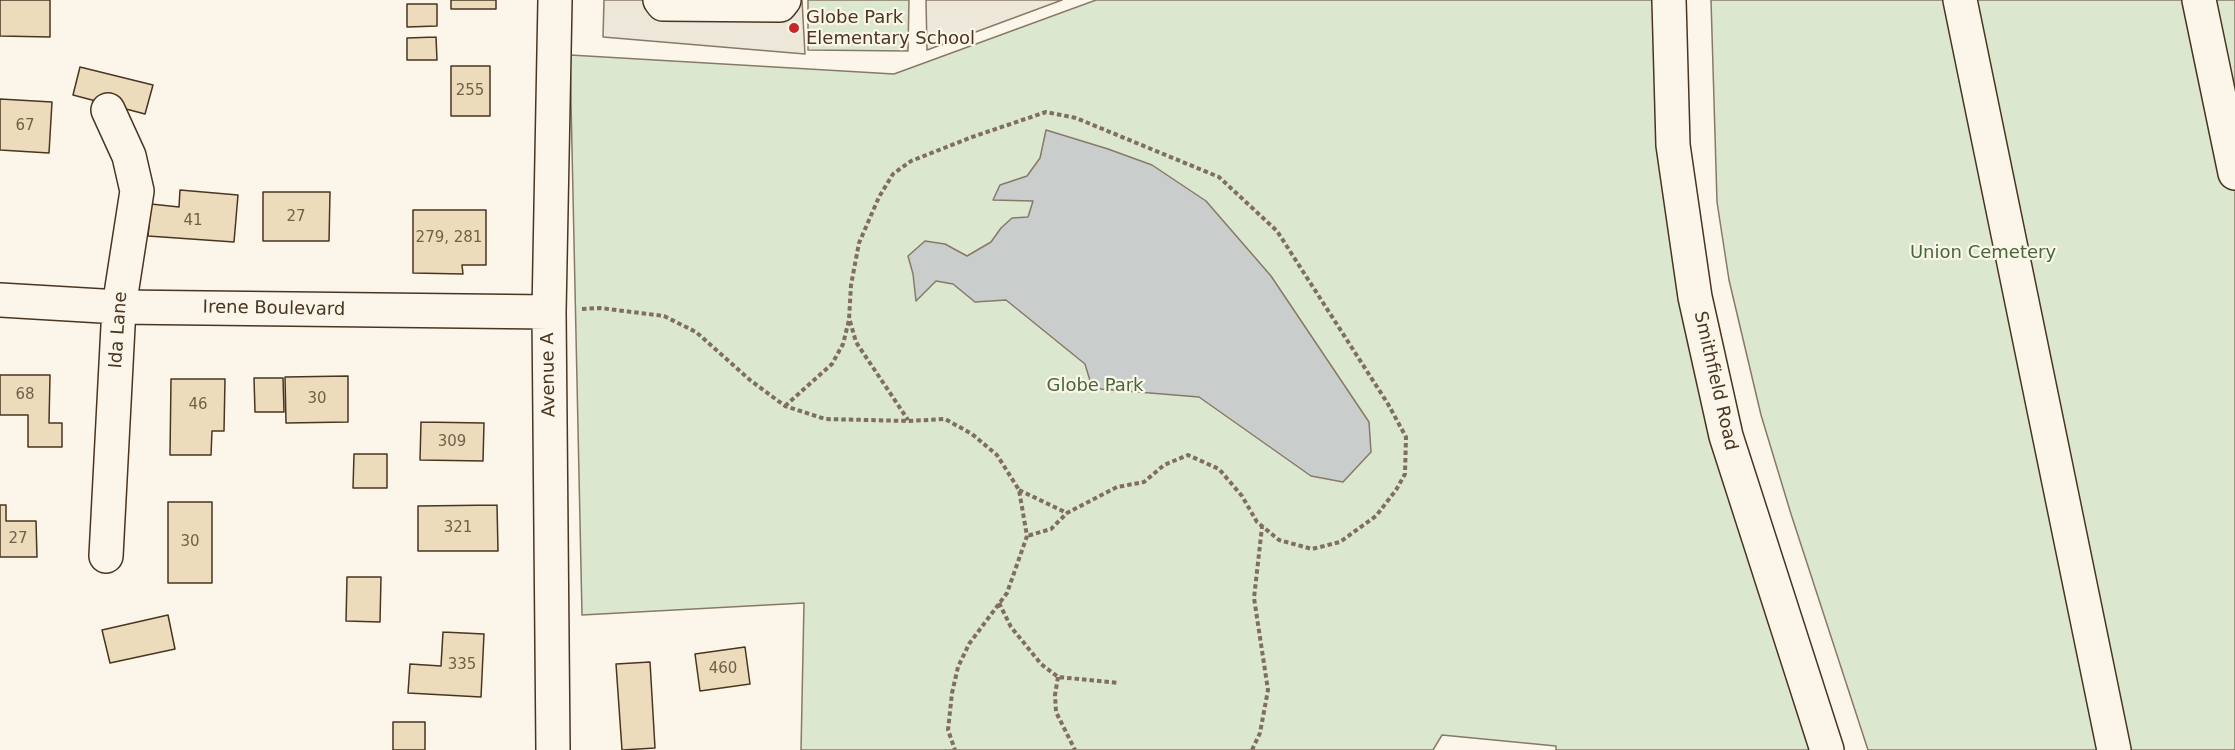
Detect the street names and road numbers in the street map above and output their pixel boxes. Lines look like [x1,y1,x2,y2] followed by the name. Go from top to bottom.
[106,291,132,369] street label: Ida Lane
[203,297,345,321] street label: Irene Boulevard
[1688,309,1742,453] street label: Smithfield Road
[537,332,561,418] street label: Avenue A

